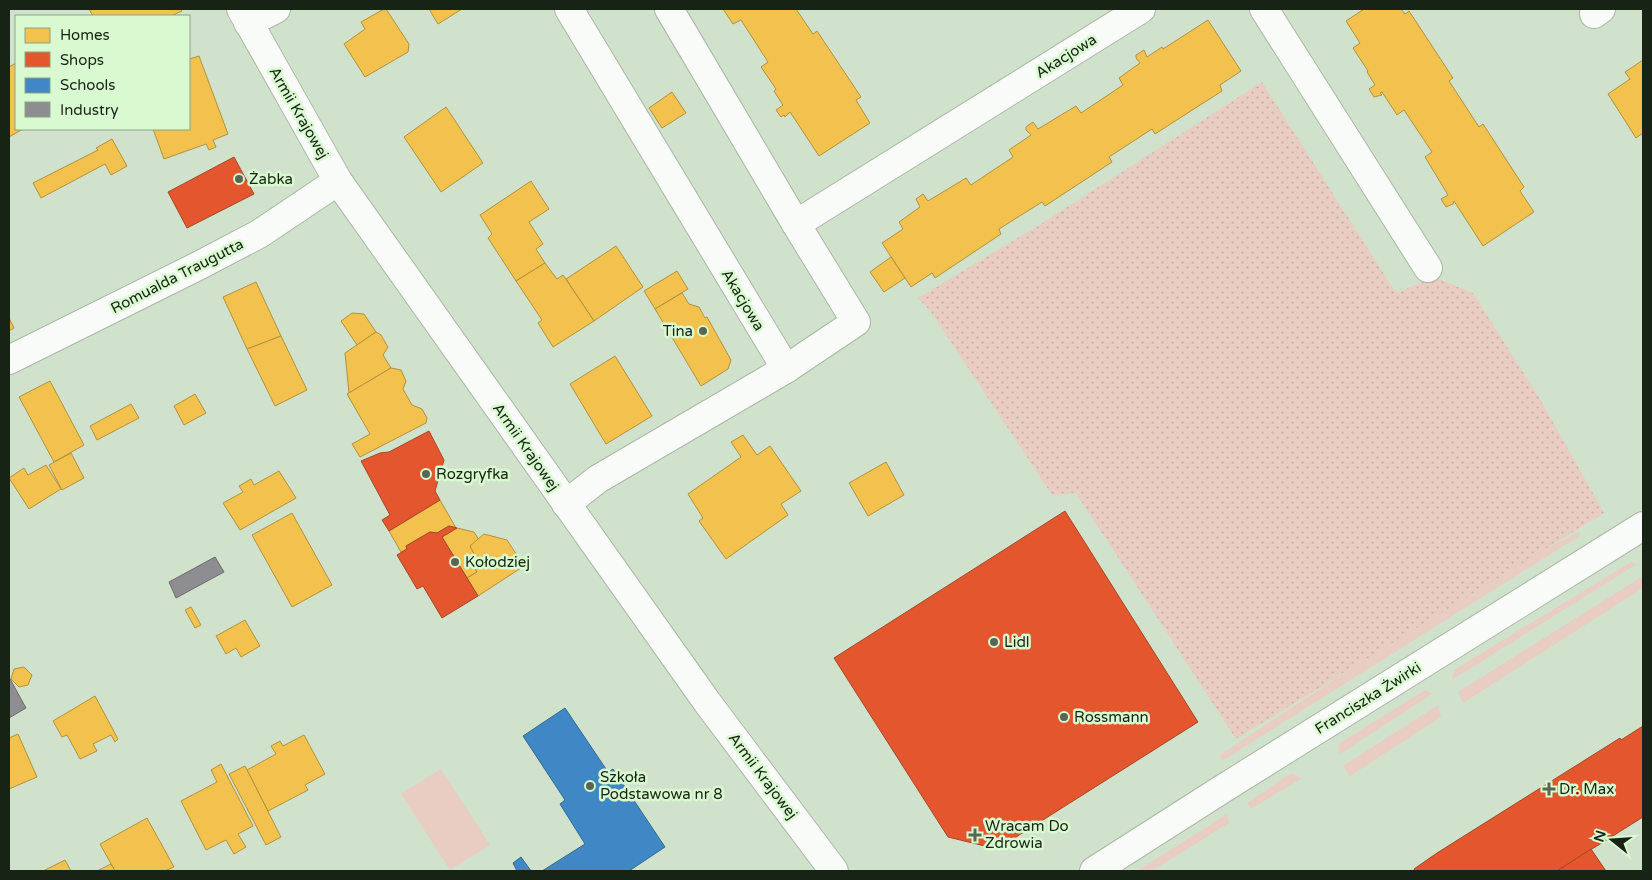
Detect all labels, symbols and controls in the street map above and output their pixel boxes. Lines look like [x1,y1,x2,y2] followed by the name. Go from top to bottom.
[15,15,190,130] legend
[60,26,110,44] text: Homes
[1032,30,1100,82] street label: Akacjowa
[60,51,104,69] text: Shops
[265,64,333,162] street label: Armii Krajowej
[60,76,116,94] text: Schools
[60,101,119,119] text: Industry
[249,170,293,188] place label: Żabka
[233,173,245,185] marker: Żabka
[108,235,246,317] street label: Romualda Traugutta
[718,266,768,334] street label: Akacjowa
[663,322,693,340] place label: Tina
[697,325,709,337] marker: Tina
[489,400,563,494] street label: Armii Krajowej
[436,465,509,483] place label: Rozgryfka
[420,468,432,480] marker: Rozgryfka
[465,553,530,571] place label: Kołodziej
[449,556,461,568] marker: Kołodziej
[1004,633,1030,651] place label: Lidl
[988,636,1000,648] marker: Lidl
[1312,658,1424,738] street label: Franciszka Żwirki
[1074,708,1149,726] place label: Rossmann
[1058,711,1070,723] marker: Rossmann
[725,729,801,823] street label: Armii Krajowej
[600,768,723,803] place label: Szkoła Podstawowa nr 8
[584,780,596,792] marker: Szkoła Podstawowa nr 8
[1559,780,1614,798] place label: Dr. Max
[1543,783,1555,795] marker: Dr. Max
[1587,815,1637,865] north arrow
[985,817,1069,852] place label: Wracam Do Zdrowia
[1590,828,1610,844] text: N
[969,829,981,841] marker: Wracam Do Zdrowia

